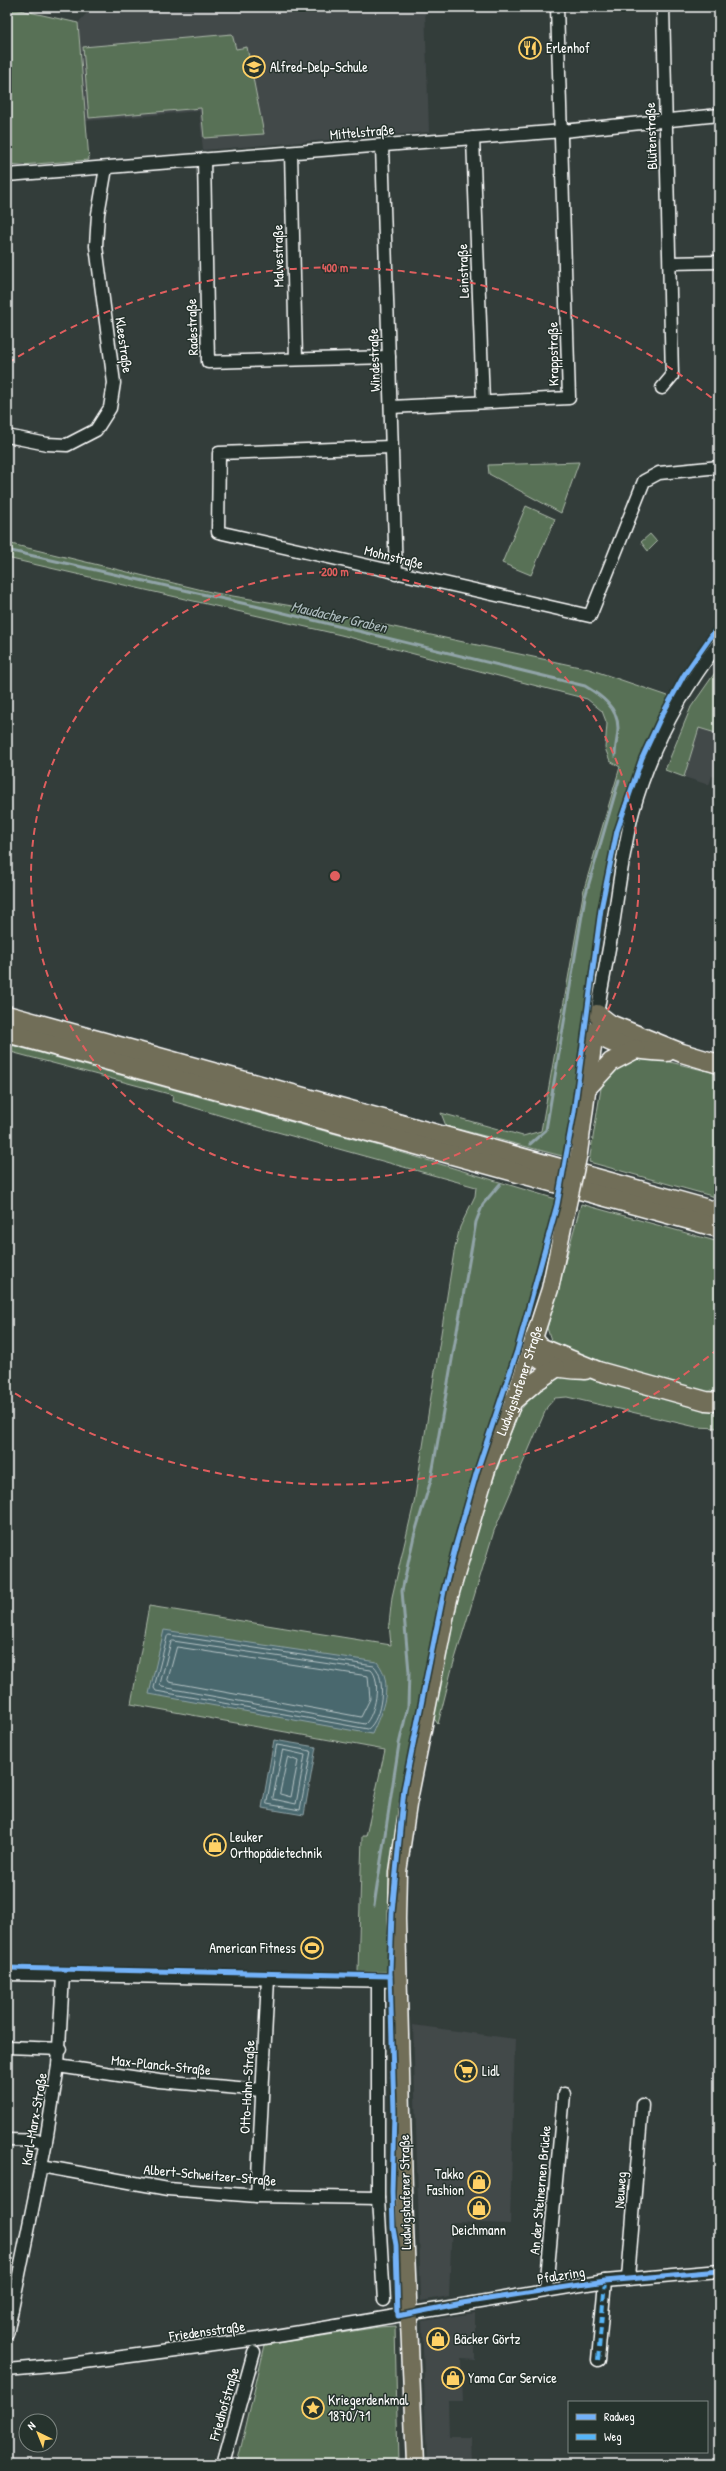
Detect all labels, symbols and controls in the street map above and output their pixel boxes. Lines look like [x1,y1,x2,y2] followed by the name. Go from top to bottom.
[517,35,543,61] restaurant icon: Erlenhof
[546,38,590,57] place label: Erlenhof
[241,54,267,80] school or university icon: Alfred-Delp-Schule
[270,57,368,77] place label: Alfred-Delp-Schule
[640,102,662,170] street label: Blütenstraße
[329,119,395,145] street label: Mittelstraße
[267,224,289,288] street label: Malvestraße
[452,243,474,298] street label: Leinstraße
[322,259,348,276] text: 400 m
[181,298,203,356] street label: Radestraße
[110,316,138,375] street label: Kleestraße
[542,321,564,386] street label: Krappstraße
[363,328,385,392] street label: Windestraße
[362,540,426,574] street label: Mohnstraße
[321,563,349,580] text: 200 m
[289,595,390,638] water label: Maudacher Graben
[328,869,342,883] centre of rings
[491,1322,547,1438] street label: Ludwigshafener Straße
[230,1827,322,1863] place label: Leuker Orthopädietechnik
[202,1832,228,1858] shop icon: Leuker Orthopädietechnik
[299,1935,325,1961] sports icon: American Fitness
[209,1938,296,1957] place label: American Fitness
[235,2039,259,2134] street label: Otto-Hahn-Straße
[110,2050,212,2080] street label: Max-Planck-Straße
[453,2058,479,2084] supermarket icon: Lidl
[482,2061,500,2080] place label: Lidl
[16,2071,52,2167] street label: Karl-Marx-Straße
[524,2124,555,2255] street label: An der Steinernen Brücke
[394,2134,416,2250] street label: Ludwigshafener Straße
[143,2159,278,2191] street label: Albert-Schweitzer-Straße
[426,2164,464,2199] place label: Takko Fashion
[466,2169,492,2195] shop icon: Takko Fashion
[609,2171,631,2209] street label: Neuweg
[466,2195,492,2221] shop icon: Deichmann
[452,2220,506,2239] place label: Deichmann
[536,2261,586,2289] street label: Pfalzring
[167,2316,247,2346] street label: Friedensstraße
[425,2326,451,2352] shop icon: Bäcker Görtz
[454,2329,521,2348] place label: Bäcker Görtz
[204,2365,244,2444] street label: Friedhofstraße
[440,2365,466,2391] shop icon: Yama Car Service
[468,2368,557,2387] place label: Yama Car Service
[328,2390,409,2425] place label: Kriegerdenkmal 1870/71
[300,2395,326,2421] place icon: Kriegerdenkmal 1870/71
[568,2401,708,2453] legend
[604,2408,635,2425] text: Radweg
[18,2413,58,2453] north arrow
[24,2418,38,2433] text: N
[604,2428,622,2445] text: Weg

